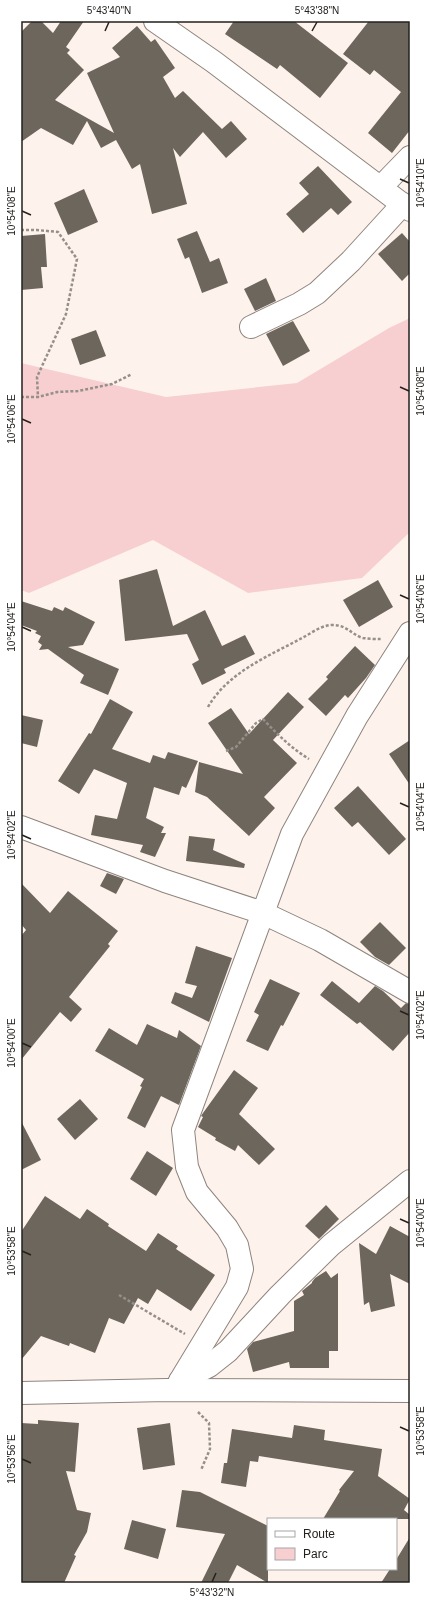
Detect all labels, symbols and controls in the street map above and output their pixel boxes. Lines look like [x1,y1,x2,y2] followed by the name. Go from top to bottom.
[87,5,131,16] text: 5°43'40"N
[295,5,339,16] text: 5°43'38"N
[415,158,426,208] text: 10°54'10"E
[6,186,17,236] text: 10°54'08"E
[415,366,426,416] text: 10°54'08"E
[6,394,17,444] text: 10°54'06"E
[415,574,426,624] text: 10°54'06"E
[6,602,17,652] text: 10°54'04"E
[415,782,426,832] text: 10°54'04"E
[6,810,17,860] text: 10°54'02"E
[415,990,426,1040] text: 10°54'02"E
[6,1018,17,1068] text: 10°54'00"E
[415,1198,426,1248] text: 10°54'00"E
[6,1226,17,1276] text: 10°53'58"E
[415,1406,426,1456] text: 10°53'58"E
[6,1434,17,1484] text: 10°53'56"E
[267,1518,397,1570] legend
[303,1527,335,1541] text: Route
[303,1547,328,1561] text: Parc
[190,1587,234,1598] text: 5°43'32"N

